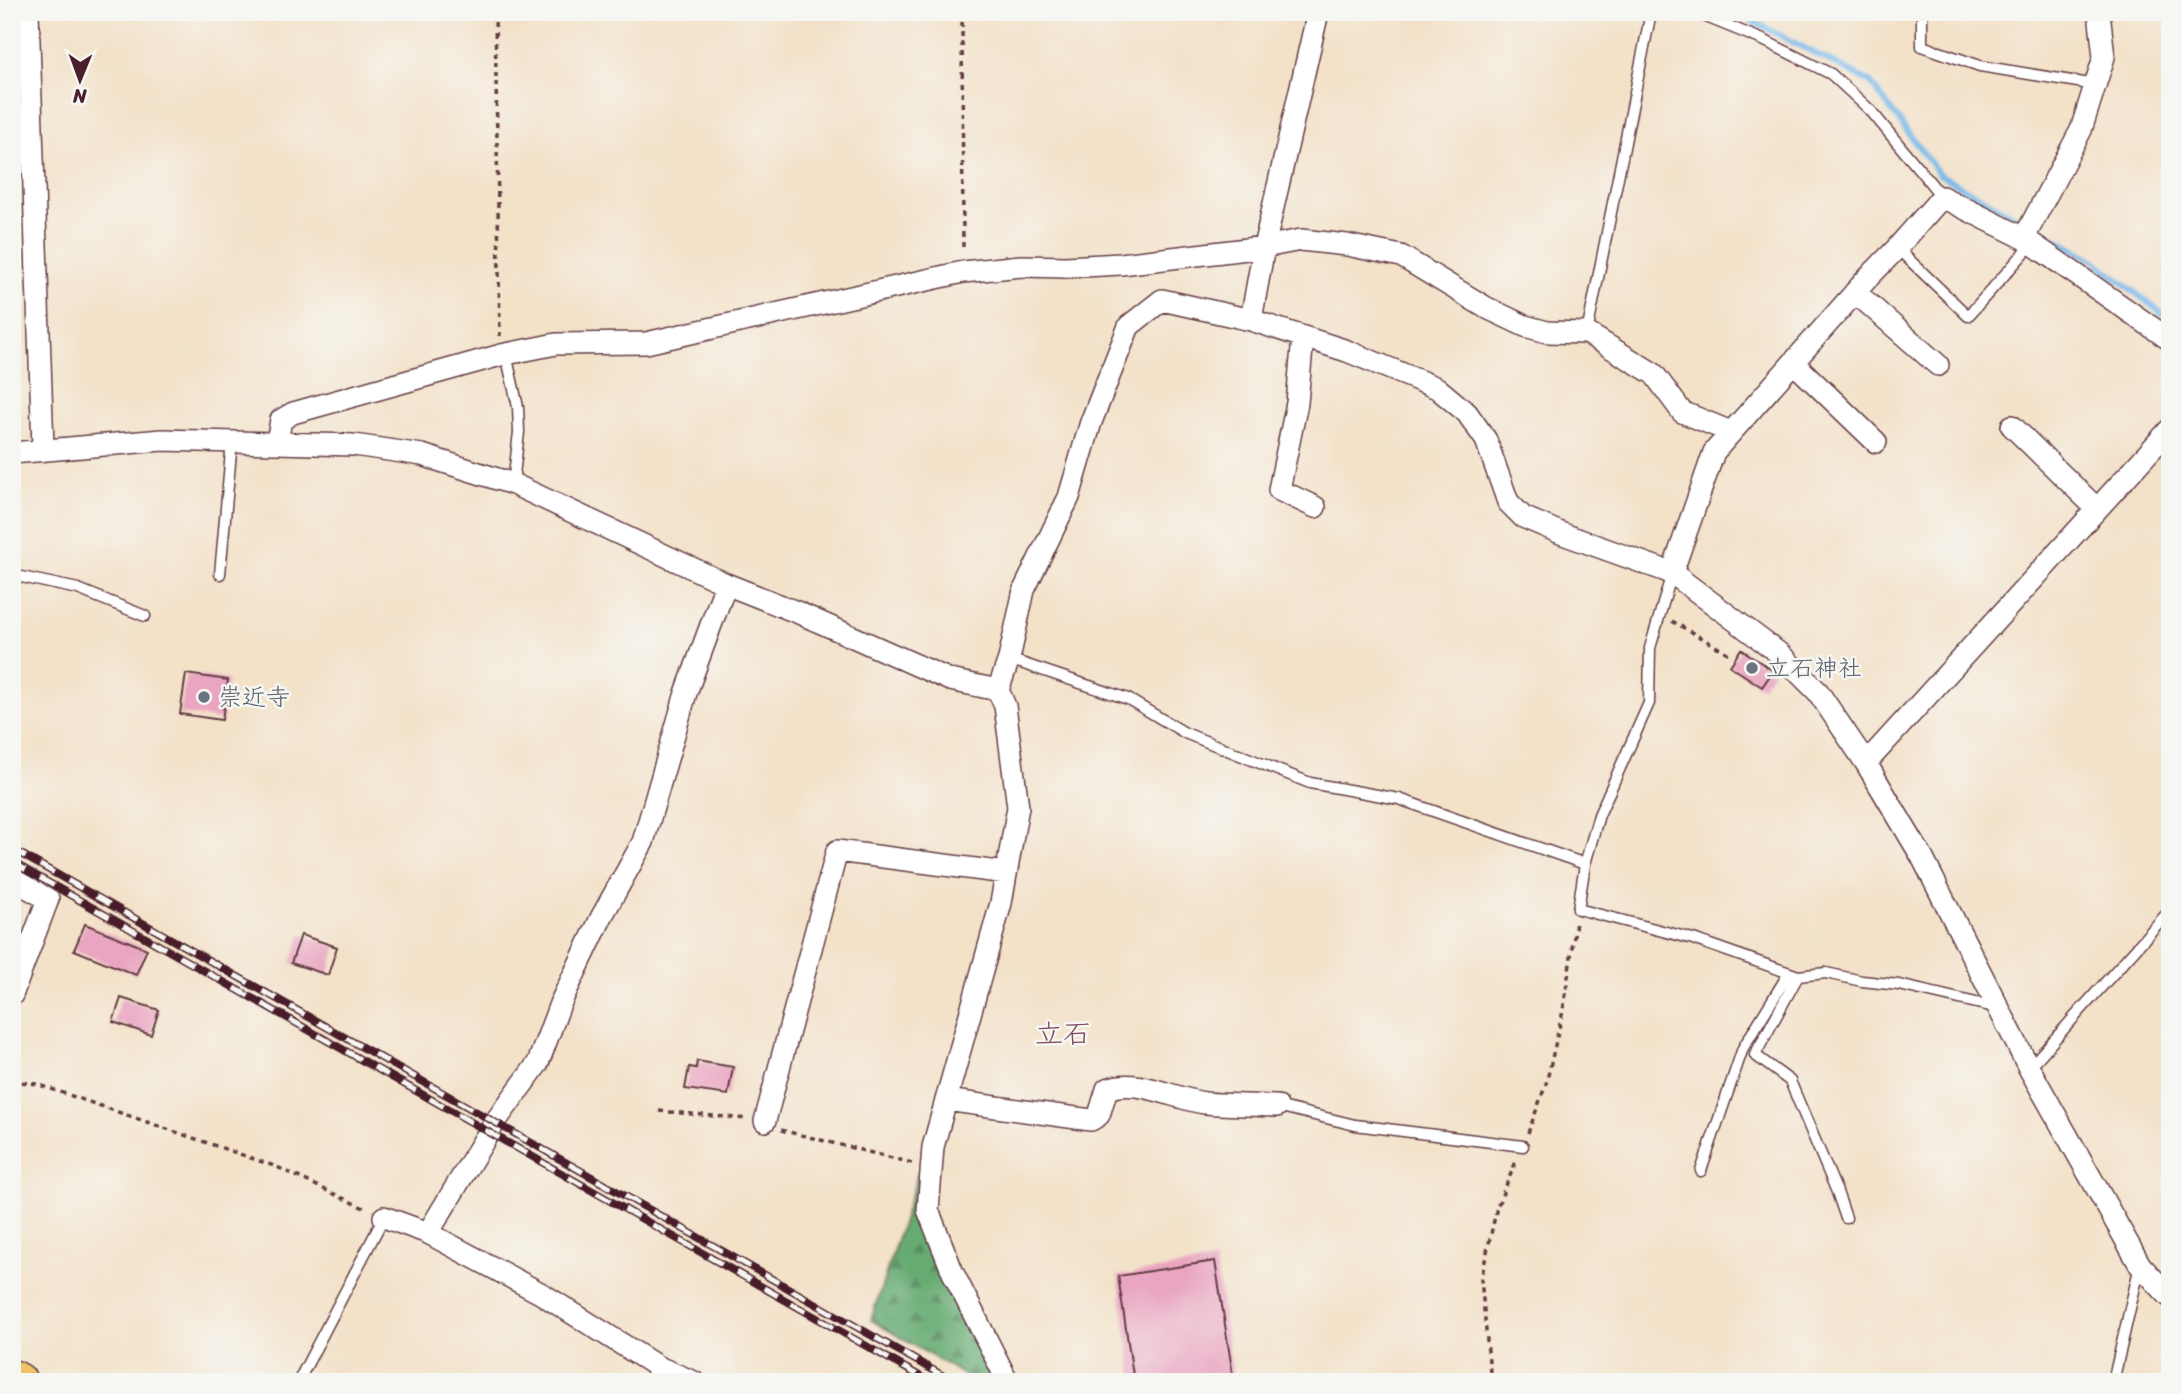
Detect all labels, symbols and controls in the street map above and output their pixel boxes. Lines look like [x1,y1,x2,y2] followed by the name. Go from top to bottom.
[46,46,116,116] north arrow
[72,80,88,113] text: N
[1766,647,1862,689] place label: 立石神社
[1744,660,1760,676] marker: 立石神社
[218,676,290,718] place label: 崇近寺
[196,689,212,705] marker: 崇近寺
[1035,1009,1091,1058] district label: 立石

